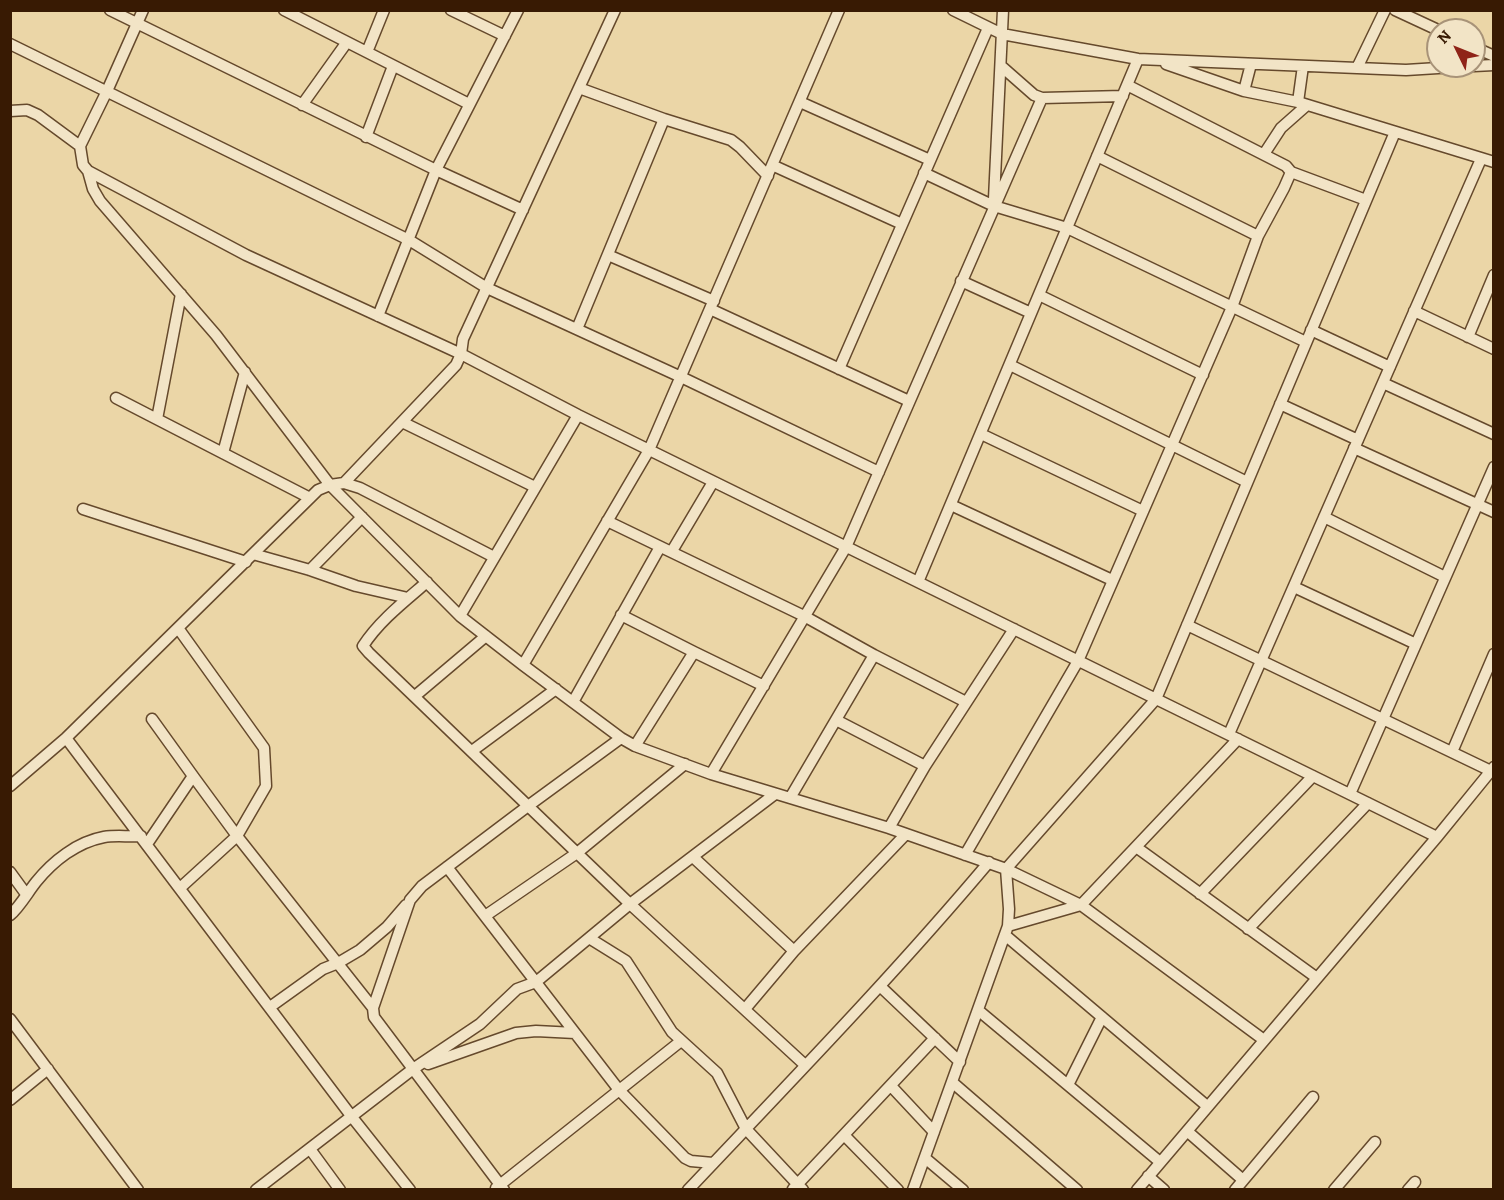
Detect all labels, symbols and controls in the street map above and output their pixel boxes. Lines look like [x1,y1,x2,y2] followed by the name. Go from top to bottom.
[1426,18,1486,78] north arrow
[1432,25,1456,49] text: N

